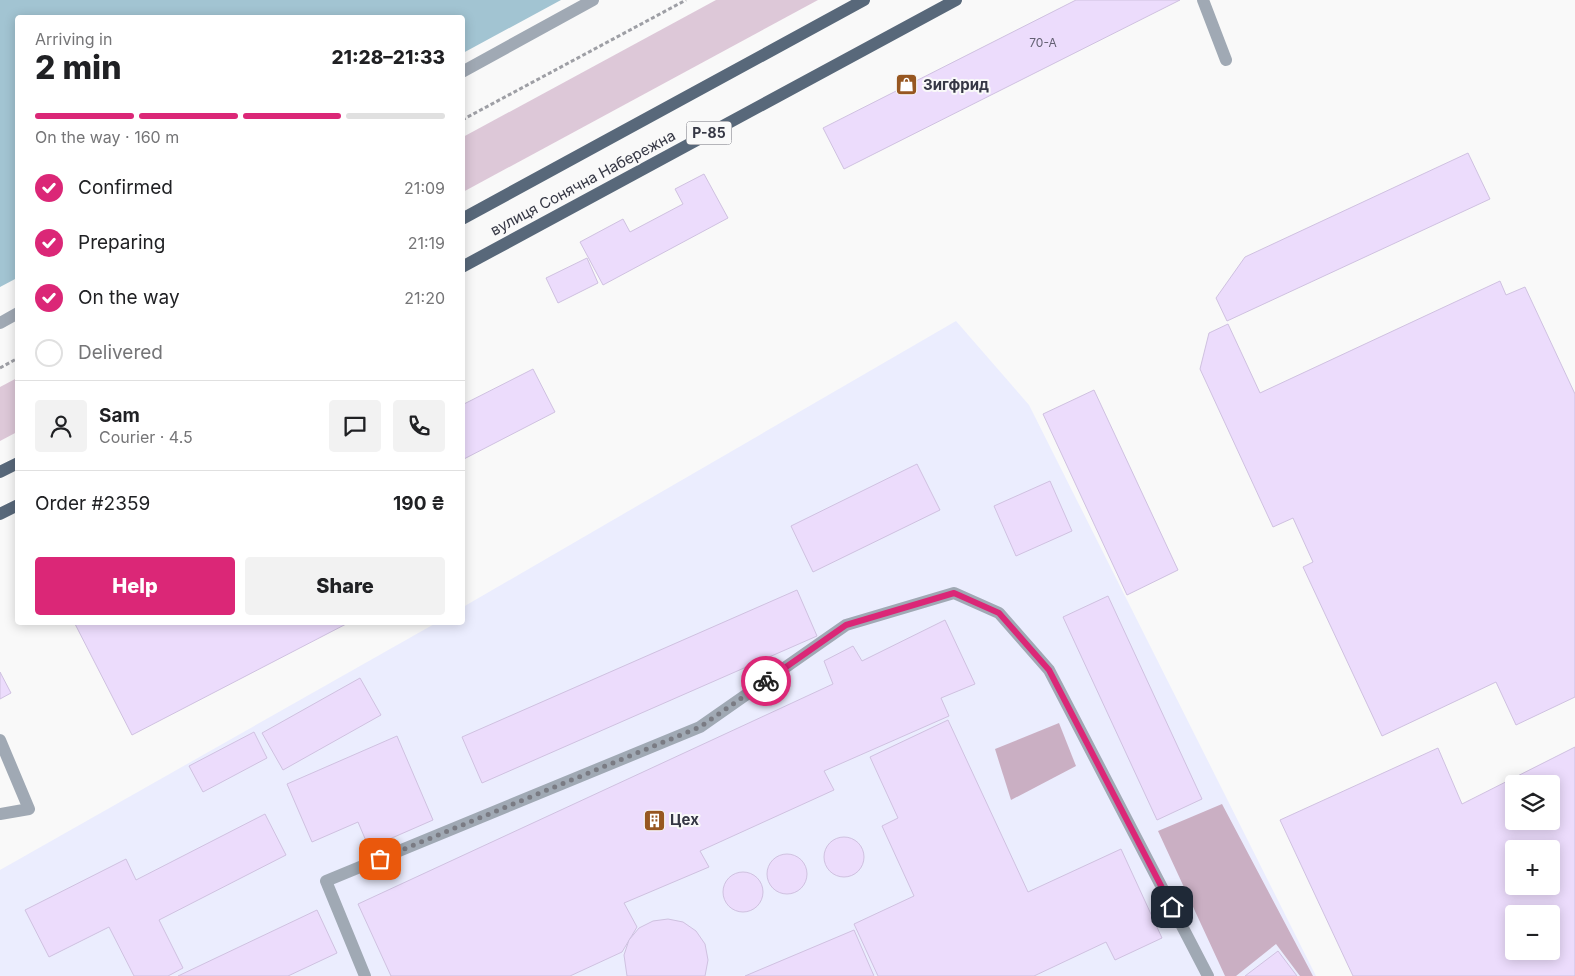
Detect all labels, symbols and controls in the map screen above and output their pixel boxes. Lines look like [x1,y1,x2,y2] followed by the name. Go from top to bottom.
[35,29,112,49] text: Arriving in
[1029,35,1057,50] house number: 70-А
[331,46,445,69] text: 21:28–21:33
[35,48,121,87] text: 2 min
[895,73,919,97] shop icon: Зигфрид
[923,75,989,94] place label: Зигфрид
[686,122,732,144] road number: Р-85
[487,126,679,239] street label: вулиця Сонячна Набережна
[35,127,179,147] text: On the way · 160 m
[35,174,63,202] icon: check
[78,176,173,199] text: Confirmed
[404,178,445,198] text: 21:09
[35,229,63,257] icon: check
[78,231,165,254] text: Preparing
[408,233,445,253] text: 21:19
[35,284,63,312] icon: check
[78,286,180,309] text: On the way
[404,288,445,308] text: 21:20
[78,341,163,364] text: Delivered
[35,400,87,452] button: person
[329,400,381,452] button: chat
[393,400,445,452] button: phone
[99,404,140,427] text: Sam
[99,427,193,447] text: Courier · 4.5
[35,492,150,515] text: Order #2359
[393,492,445,515] text: 190 ₴
[35,557,235,615] button: Help
[245,557,445,615] button: Share
[741,656,791,706] courier
[752,667,780,695] icon: bike
[1505,775,1560,960] map controls
[1505,775,1560,830] button: layers
[642,808,666,832] building icon: Цех
[670,810,699,829] place label: Цех
[359,838,401,880] pin
[1505,840,1560,895] button: +
[366,845,394,873] icon: bag
[1151,886,1193,928] pin
[1158,893,1186,921] icon: home
[1505,905,1560,960] button: −

